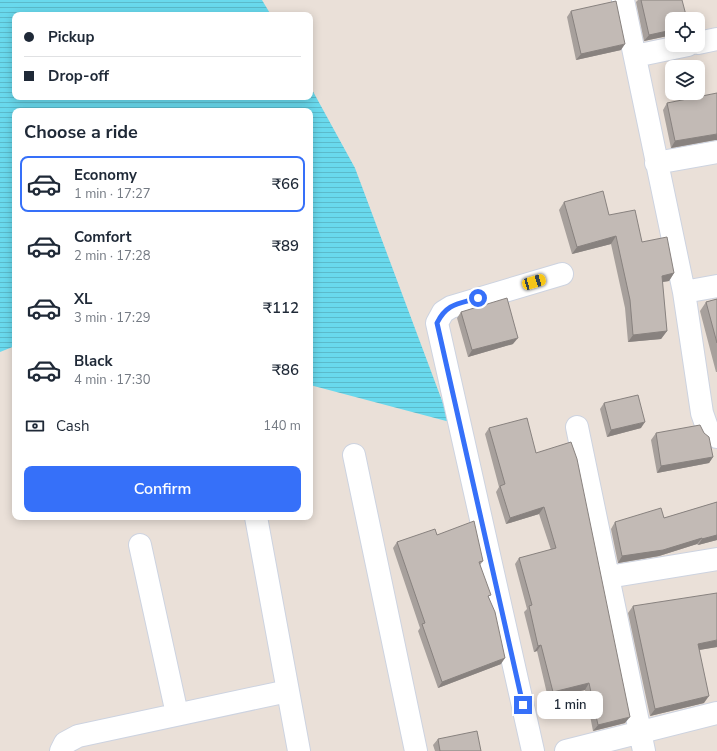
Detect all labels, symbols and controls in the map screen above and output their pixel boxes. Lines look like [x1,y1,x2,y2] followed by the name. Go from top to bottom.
[665,12,705,100] map controls
[665,12,705,52] button: locate
[48,27,94,47] text: Pickup
[665,60,705,100] button: layers
[48,66,109,86] text: Drop-off
[24,120,138,144] text: Choose a ride
[74,165,137,185] text: Economy
[26,166,62,202] icon: car
[272,174,299,194] text: ₹66
[74,185,150,203] text: 1 min · 17:27
[74,227,131,247] text: Comfort
[26,228,62,264] icon: car
[272,236,299,256] text: ₹89
[74,247,150,265] text: 2 min · 17:28
[521,273,547,291] car
[74,289,93,309] text: XL
[469,289,487,307] route start
[26,290,62,326] icon: car
[263,298,299,318] text: ₹112
[74,309,150,327] text: 3 min · 17:29
[74,351,112,371] text: Black
[26,352,62,388] icon: car
[272,360,299,380] text: ₹86
[74,371,150,389] text: 4 min · 17:30
[24,415,46,437] icon: cash
[56,416,90,436] text: Cash
[263,417,301,435] text: 140 m
[24,466,301,512] button: Confirm
[537,691,603,719] callout: 1 min
[514,696,532,714] route end
[553,696,587,714] text: 1 min

